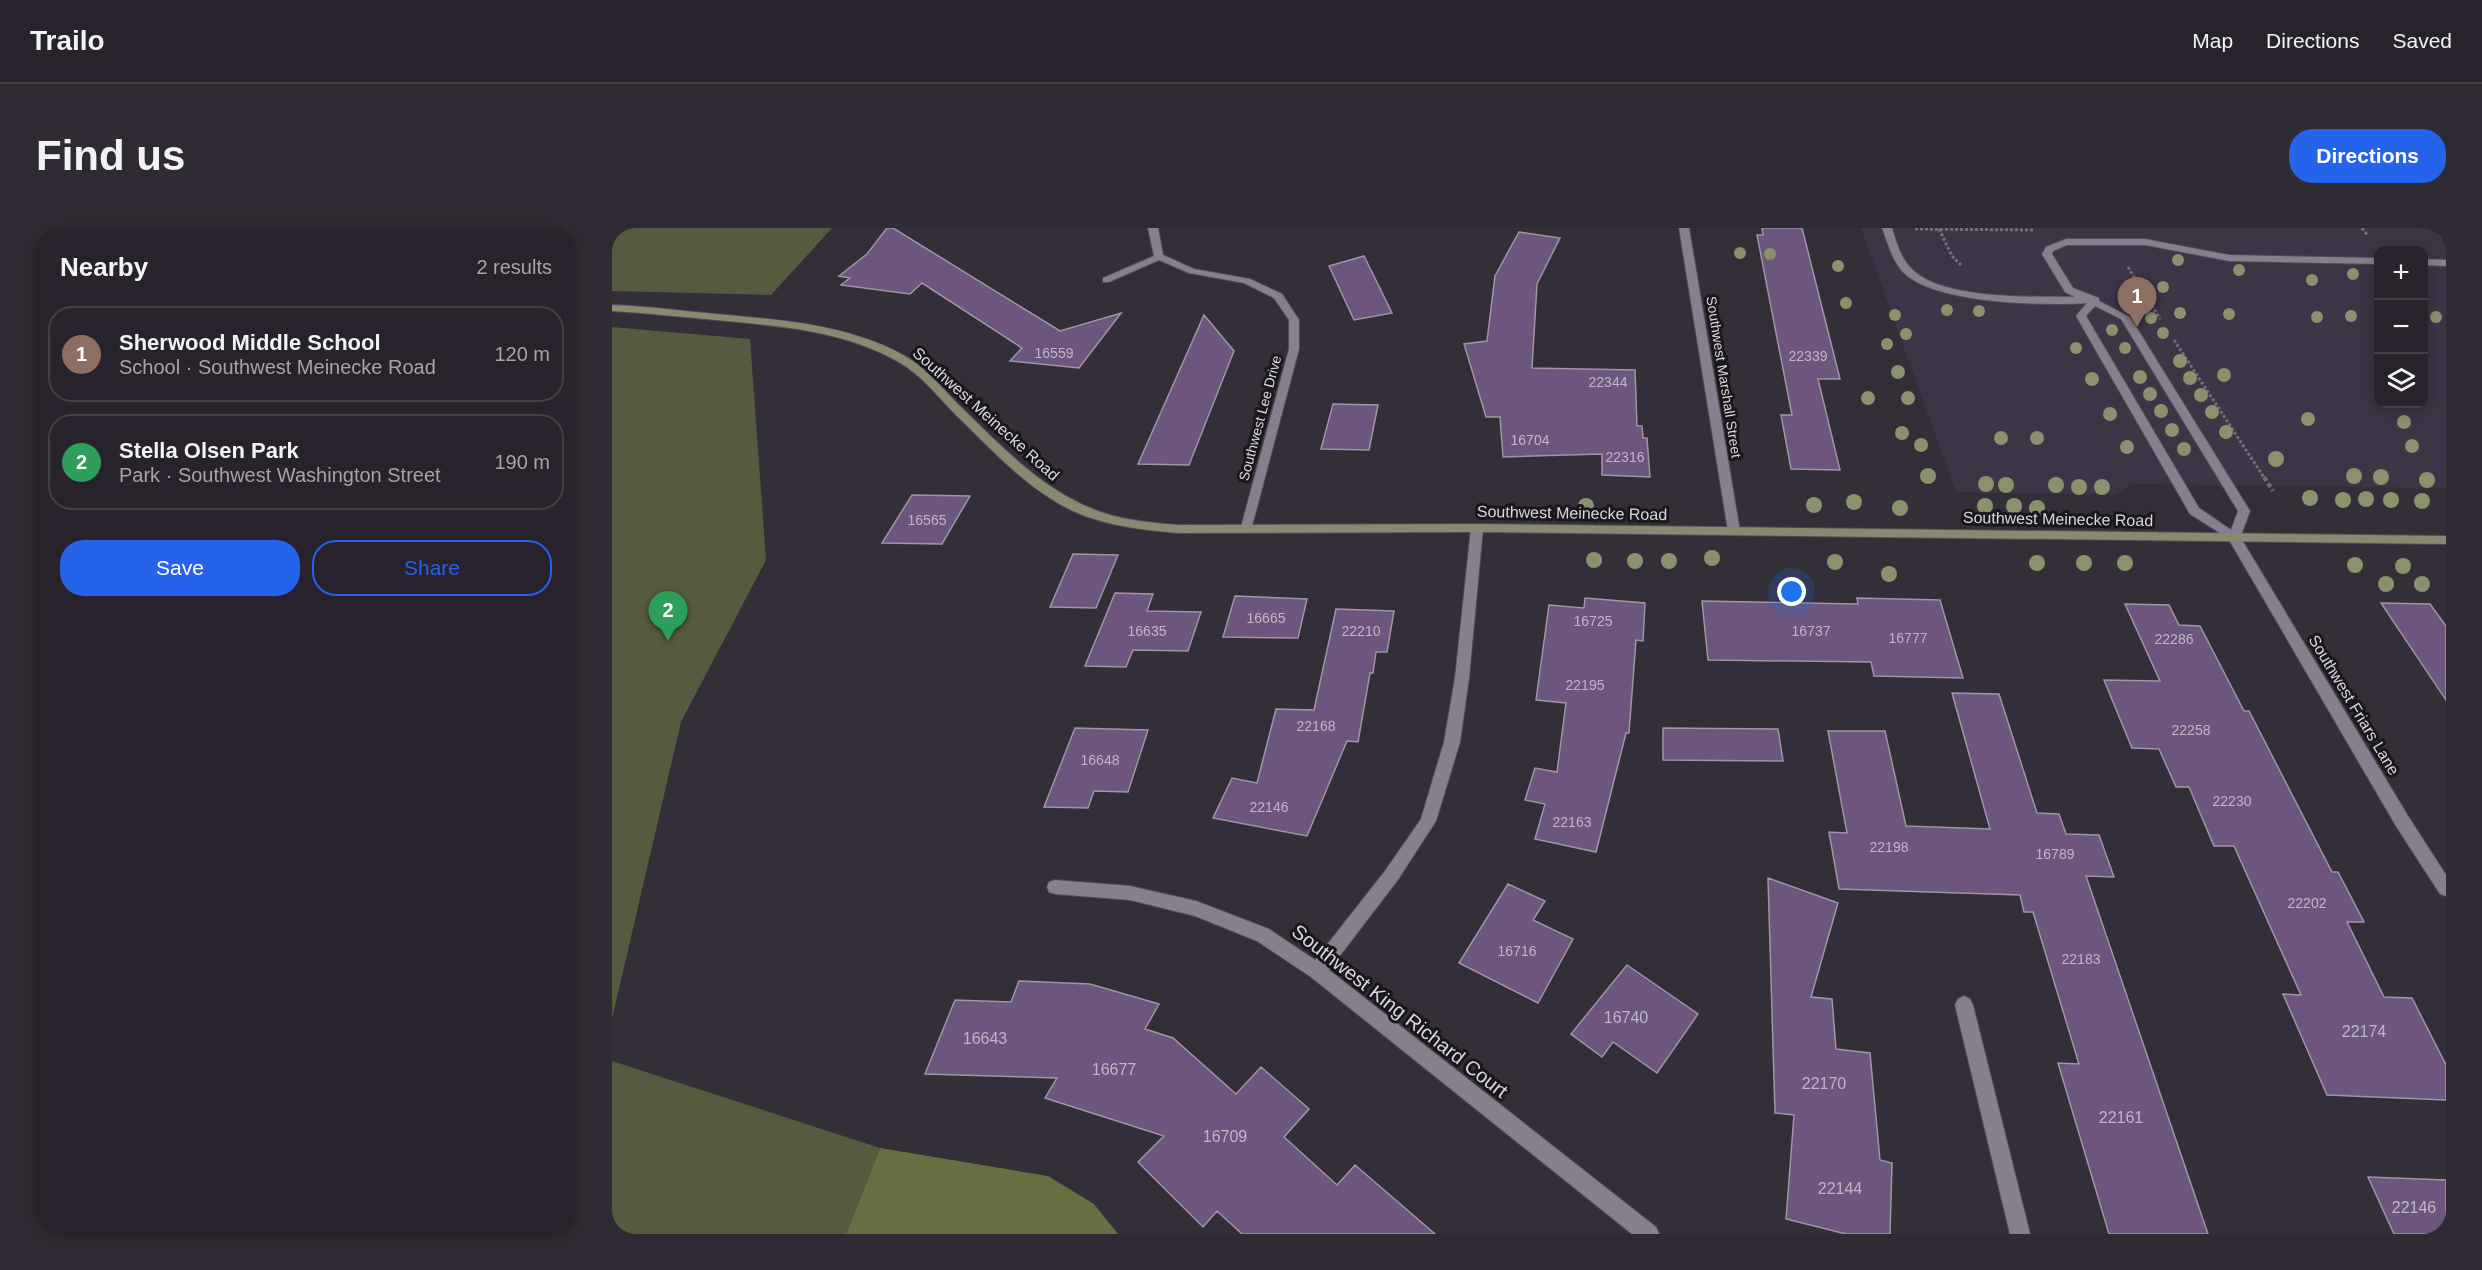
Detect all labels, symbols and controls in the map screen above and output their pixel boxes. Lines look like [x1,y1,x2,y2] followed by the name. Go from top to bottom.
[30,25,105,56] text: Trailo
[2192,29,2233,52] text: Map
[2266,29,2359,52] text: Directions
[2392,29,2452,52] text: Saved
[2289,129,2446,183] button: Directions
[36,132,185,179] text: Find us
[2374,246,2428,408] map controls
[2374,246,2428,300] button: +
[60,252,148,282] text: Nearby
[476,256,552,278] text: 2 results
[2118,278,2156,327] pin: 1
[1703,295,1745,459] street label: Southwest Marshall Street
[2374,300,2428,354] button: −
[119,330,381,355] text: Sherwood Middle School
[76,343,87,365] text: 1
[494,343,550,365] text: 120 m
[910,344,1062,484] street label: Southwest Meinecke Road
[1035,345,1074,361] house number: 16559
[1789,348,1828,364] house number: 22339
[1236,353,1284,482] street label: Southwest Lee Drive
[2374,354,2428,408] button: layers
[119,356,436,378] text: School · Southwest Meinecke Road
[1589,374,1628,390] house number: 22344
[1511,432,1550,448] house number: 16704
[119,438,299,463] text: Stella Olsen Park
[1606,449,1645,465] house number: 22316
[76,451,87,473] text: 2
[494,451,550,473] text: 190 m
[119,464,441,486] text: Park · Southwest Washington Street
[1477,503,1667,523] street label: Southwest Meinecke Road
[1963,509,2153,529] street label: Southwest Meinecke Road
[908,512,947,528] house number: 16565
[60,540,300,596] button: Save
[312,540,552,596] button: Share
[1777,577,1806,606] your location
[648,592,688,641] pin: 2
[1247,610,1286,626] house number: 16665
[1574,613,1613,629] house number: 16725
[1128,623,1167,639] house number: 16635
[1342,623,1381,639] house number: 22210
[1792,623,1831,639] house number: 16737
[1889,630,1928,646] house number: 16777
[2155,631,2194,647] house number: 22286
[2305,632,2403,778] street label: Southwest Friars Lane
[1566,677,1605,693] house number: 22195
[1297,718,1336,734] house number: 22168
[2172,722,2211,738] house number: 22258
[1081,752,1120,768] house number: 16648
[2213,793,2252,809] house number: 22230
[1250,799,1289,815] house number: 22146
[1553,814,1592,830] house number: 22163
[1870,839,1909,855] house number: 22198
[2036,846,2075,862] house number: 16789
[2288,895,2327,911] house number: 22202
[1288,920,1513,1102] street label: Southwest King Richard Court
[1498,943,1537,959] house number: 16716
[2062,951,2101,967] house number: 22183
[1604,1009,1648,1026] house number: 16740
[2342,1023,2386,1040] house number: 22174
[963,1030,1007,1047] house number: 16643
[1092,1061,1136,1078] house number: 16677
[1802,1075,1846,1092] house number: 22170
[2099,1109,2143,1126] house number: 22161
[1203,1128,1247,1145] house number: 16709
[1818,1180,1862,1197] house number: 22144
[2392,1199,2436,1216] house number: 22146

